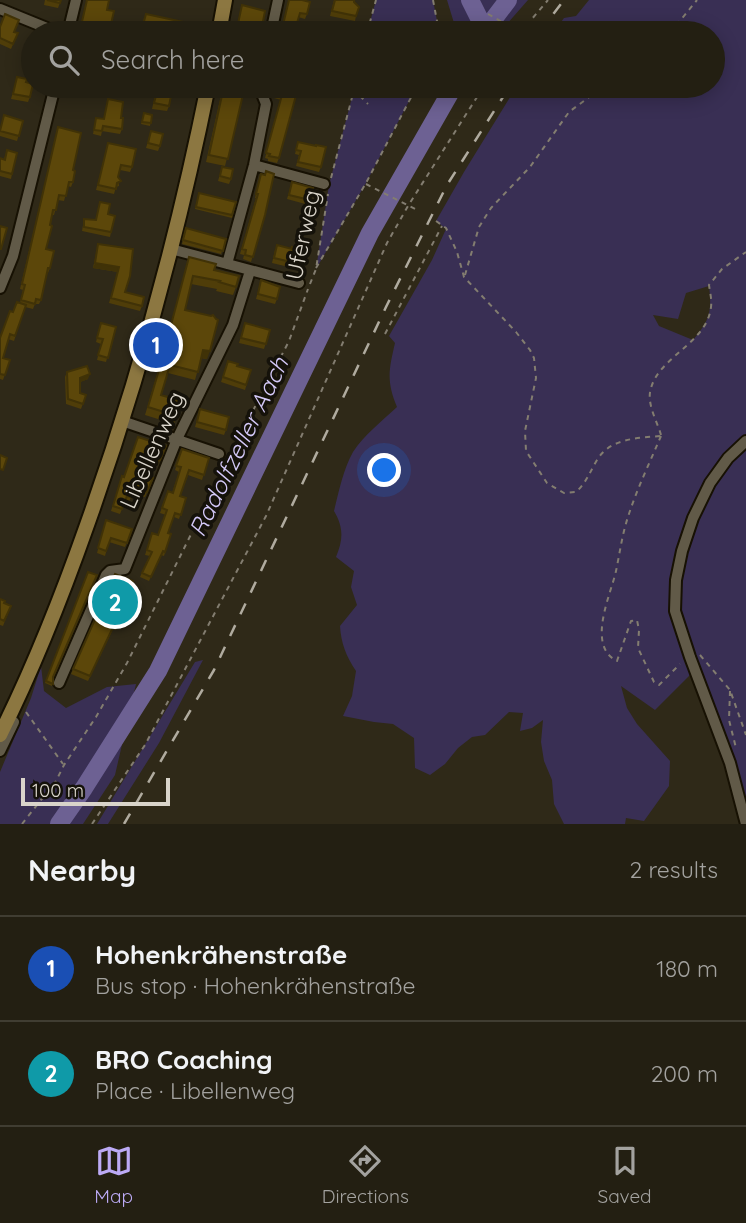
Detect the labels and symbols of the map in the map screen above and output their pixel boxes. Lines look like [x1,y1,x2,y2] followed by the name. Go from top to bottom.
[279,187,326,283] street label: Uferweg
[133,319,179,371] pin: 1
[182,352,295,541] water label: Radolfzeller Aach
[113,387,190,513] street label: Libellenweg
[367,453,401,487] your location
[92,576,138,628] pin: 2
[21,775,170,807] scale bar

